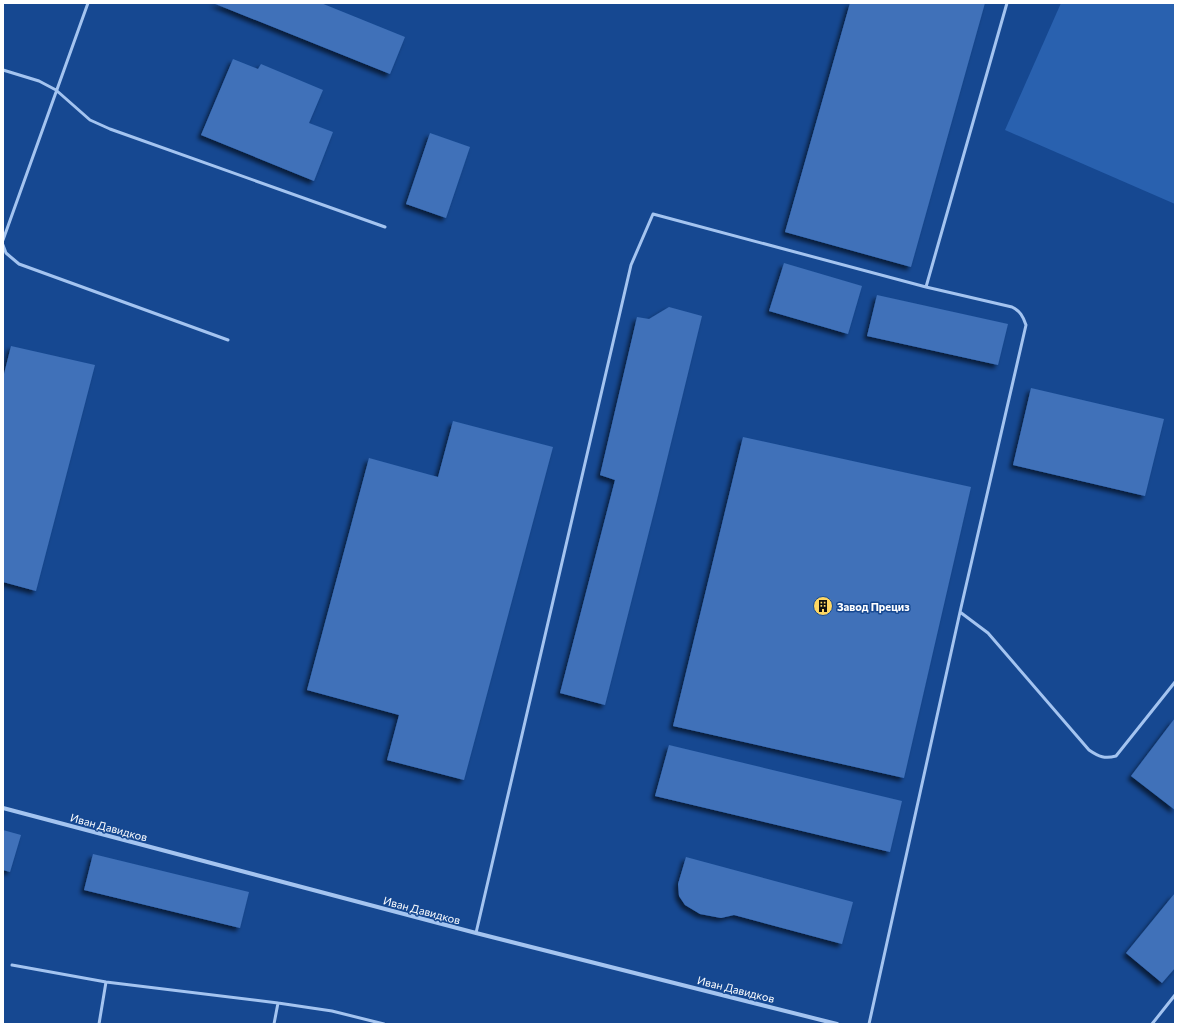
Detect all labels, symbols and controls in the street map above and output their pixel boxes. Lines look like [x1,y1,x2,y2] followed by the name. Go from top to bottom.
[812,595,834,617] building icon: Завод Прециз
[837,600,910,613] place label: Завод Прециз
[69,810,149,844] street label: Иван Давидков
[382,893,462,927] street label: Иван Давидков
[696,973,776,1005] street label: Иван Давидков

